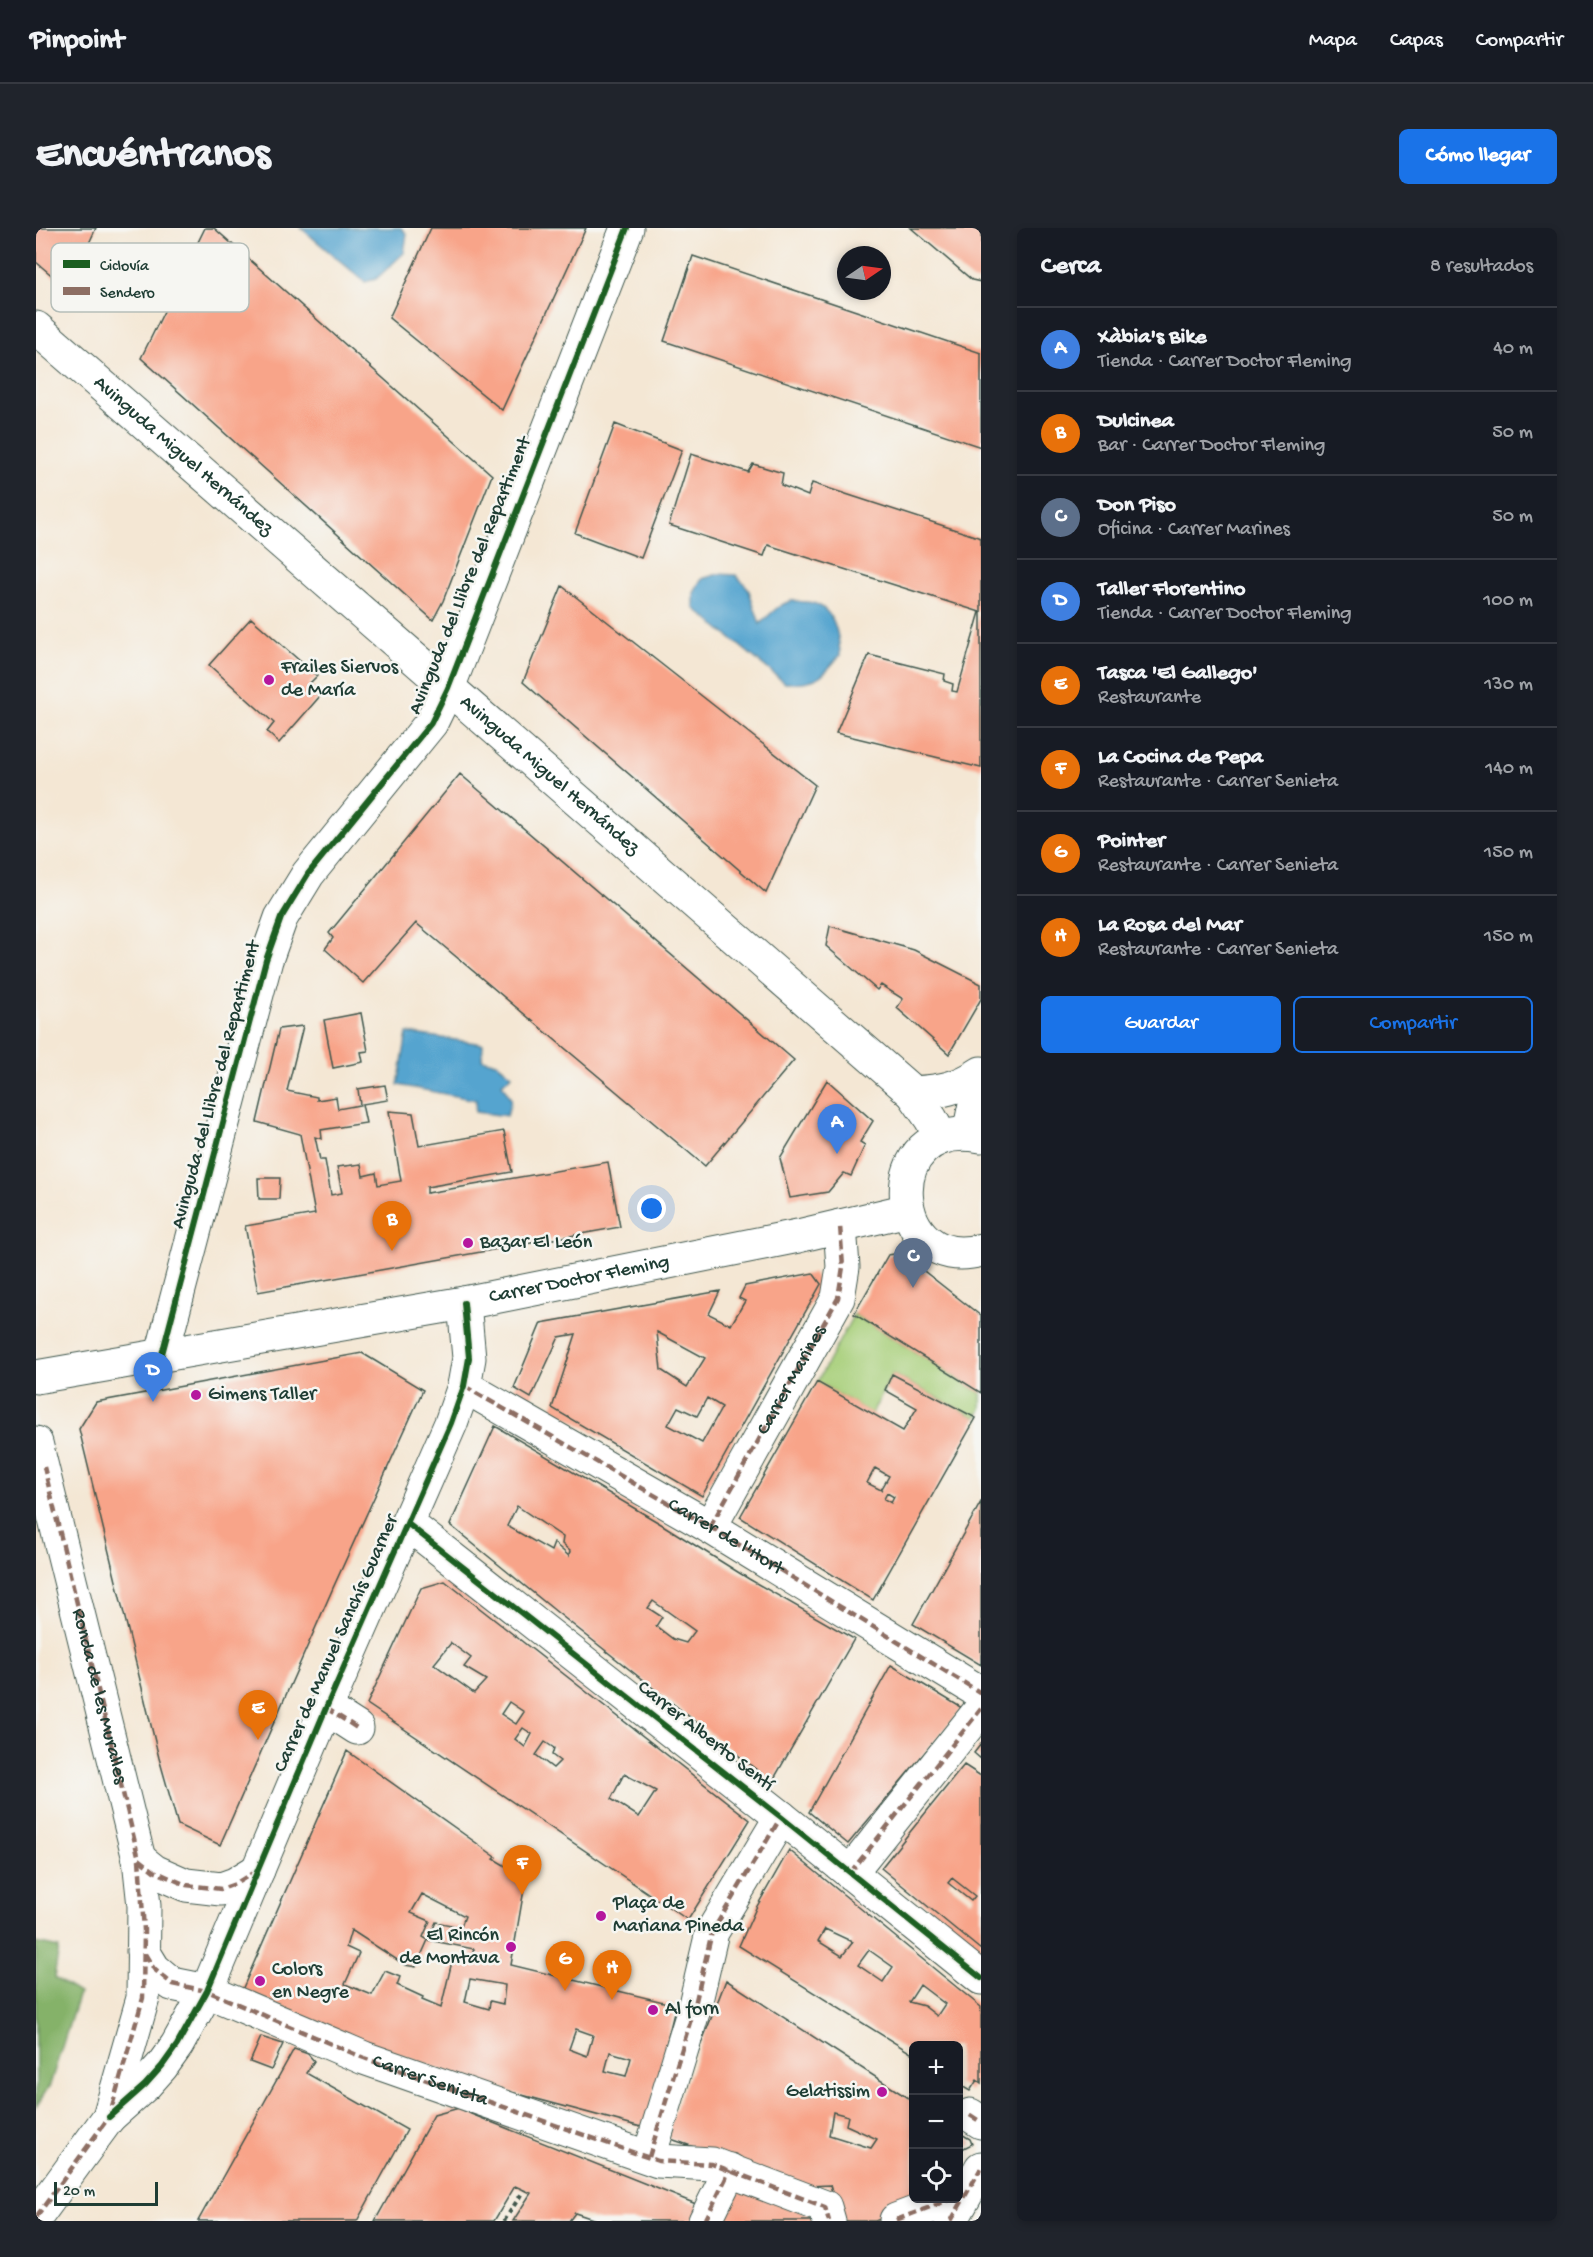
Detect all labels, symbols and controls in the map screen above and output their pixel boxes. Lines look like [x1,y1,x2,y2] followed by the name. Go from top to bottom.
[30,25,124,58] text: Pinpoint
[1309,29,1357,54] text: Mapa
[1390,29,1443,54] text: Capas
[1476,29,1563,54] text: Compartir
[1399,129,1557,184] button: Cómo llegar
[36,132,270,181] text: Encuéntranos
[51,243,249,312] legend
[837,246,891,300] north arrow
[1041,252,1101,283] text: Cerca
[1430,256,1533,279] text: 8 resultados
[100,258,150,277] text: Ciclovía
[100,285,155,304] text: Sendero
[1098,325,1207,351] text: Xàbia's Bike
[1055,338,1066,361] text: A
[1493,338,1533,361] text: 40 m
[1098,351,1352,374] text: Tienda · Carrer Doctor Fleming
[88,372,279,542] street label: Avinguda Miguel Hernández
[1098,409,1174,435] text: Dulcinea
[1055,422,1066,445] text: B
[1492,422,1533,445] text: 50 m
[405,432,538,718] street label: Avinguda del Llibre del Repartiment
[1098,435,1325,458] text: Bar · Carrer Doctor Fleming
[1098,493,1176,519] text: Don Piso
[1055,506,1066,529] text: C
[1492,506,1533,529] text: 50 m
[1098,519,1290,542] text: Oficina · Carrer Marines
[1098,577,1245,603] text: Taller Florentino
[1054,590,1067,613] text: D
[1483,590,1533,613] text: 100 m
[1098,603,1352,626] text: Tienda · Carrer Doctor Fleming
[280,657,399,703] place label: Frailes Siervos de María
[1098,661,1258,687] text: Tasca 'El Gallego'
[262,673,276,687] marker: Frailes Siervos de María
[1054,674,1067,697] text: E
[1484,674,1533,697] text: 130 m
[1098,687,1201,710] text: Restaurante
[455,691,645,861] street label: Avinguda Miguel Hernández
[1098,745,1263,771] text: La Cocina de Pepa
[1055,758,1066,781] text: F
[1485,758,1533,781] text: 140 m
[1098,771,1338,794] text: Restaurante · Carrer Senieta
[1098,829,1165,855] text: Pointer
[1054,842,1067,865] text: G
[1484,842,1533,865] text: 150 m
[1098,855,1338,878] text: Restaurante · Carrer Senieta
[1098,913,1242,939] text: La Rosa del Mar
[1055,926,1066,949] text: H
[1484,926,1533,949] text: 150 m
[167,937,267,1232] street label: Avinguda del Llibre del Repartiment
[1098,939,1338,962] text: Restaurante · Carrer Senieta
[1041,996,1281,1053] button: Guardar
[1293,996,1533,1053] button: Compartir
[818,1104,856,1154] pin: A
[637,1194,666,1223] your location
[372,1202,412,1251] pin: B
[479,1232,593,1255] place label: Bazar El León
[461,1236,475,1250] marker: Bazar El León
[894,1238,932,1288] pin: C
[487,1251,672,1309] street label: Carrer Doctor Fleming
[752,1321,832,1439] street label: Carrer Marines
[134,1352,172,1402] pin: D
[208,1384,318,1407] place label: Gimens Taller
[189,1388,203,1402] marker: Gimens Taller
[663,1493,789,1582] street label: Carrer de l'Hort
[270,1510,405,1776] street label: Carrer de Manuel Sanchís Guarner
[66,1606,132,1787] street label: Ronda de les Muralles
[632,1676,779,1798] street label: Carrer Alberto Sentí
[238,1690,278,1740] pin: E
[502,1846,542,1895] pin: F
[612,1893,745,1939] place label: Plaça de Mariana Pineda
[594,1909,608,1923] marker: Plaça de Mariana Pineda
[399,1925,500,1971] place label: El Rincón de Montava
[504,1940,518,1954] marker: El Rincón de Montava
[546,1942,584,1991] pin: G
[592,1950,632,2000] pin: H
[272,1959,349,2005] place label: Colors en Negre
[253,1974,267,1988] marker: Colors en Negre
[665,1999,720,2022] place label: Al forn
[646,2003,660,2017] marker: Al forn
[909,2041,963,2203] map controls
[909,2041,963,2095] button: +
[369,2050,492,2112] street label: Carrer Senieta
[786,2081,870,2104] place label: Gelatissim
[875,2085,889,2099] marker: Gelatissim
[909,2095,963,2149] button: −
[909,2149,963,2203] button: locate
[54,2179,158,2206] scale bar
[63,2183,95,2202] text: 20 m

